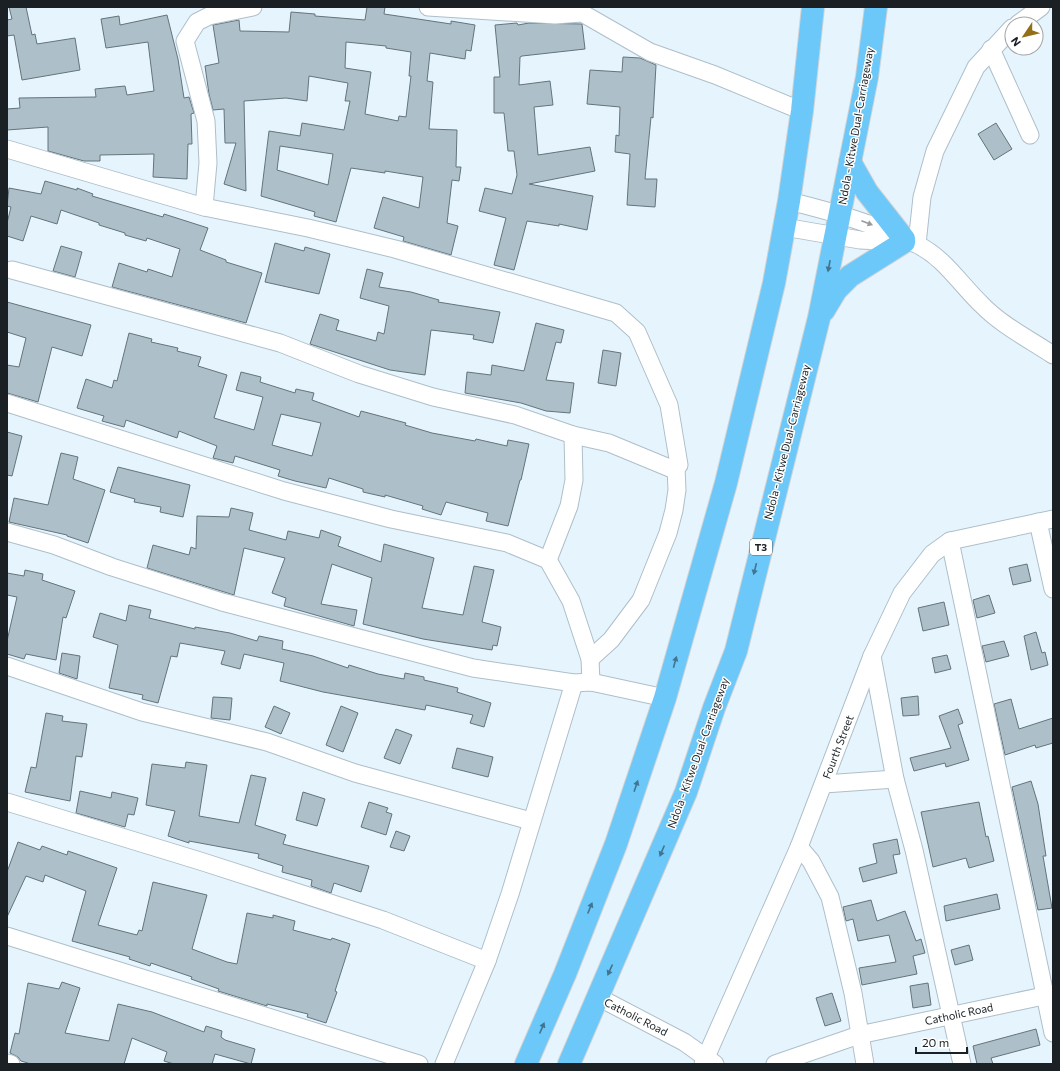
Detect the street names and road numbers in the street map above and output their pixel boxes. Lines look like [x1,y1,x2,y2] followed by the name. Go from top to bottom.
[835,46,876,206] street label: Ndola - Kitwe Dual-Carriageway
[761,363,812,521] street label: Ndola - Kitwe Dual-Carriageway
[750,539,772,555] road number: T3
[664,675,731,830] street label: Ndola - Kitwe Dual-Carriageway
[819,713,856,781] street label: Fourth Street
[602,995,670,1038] street label: Catholic Road
[924,1000,994,1027] street label: Catholic Road

